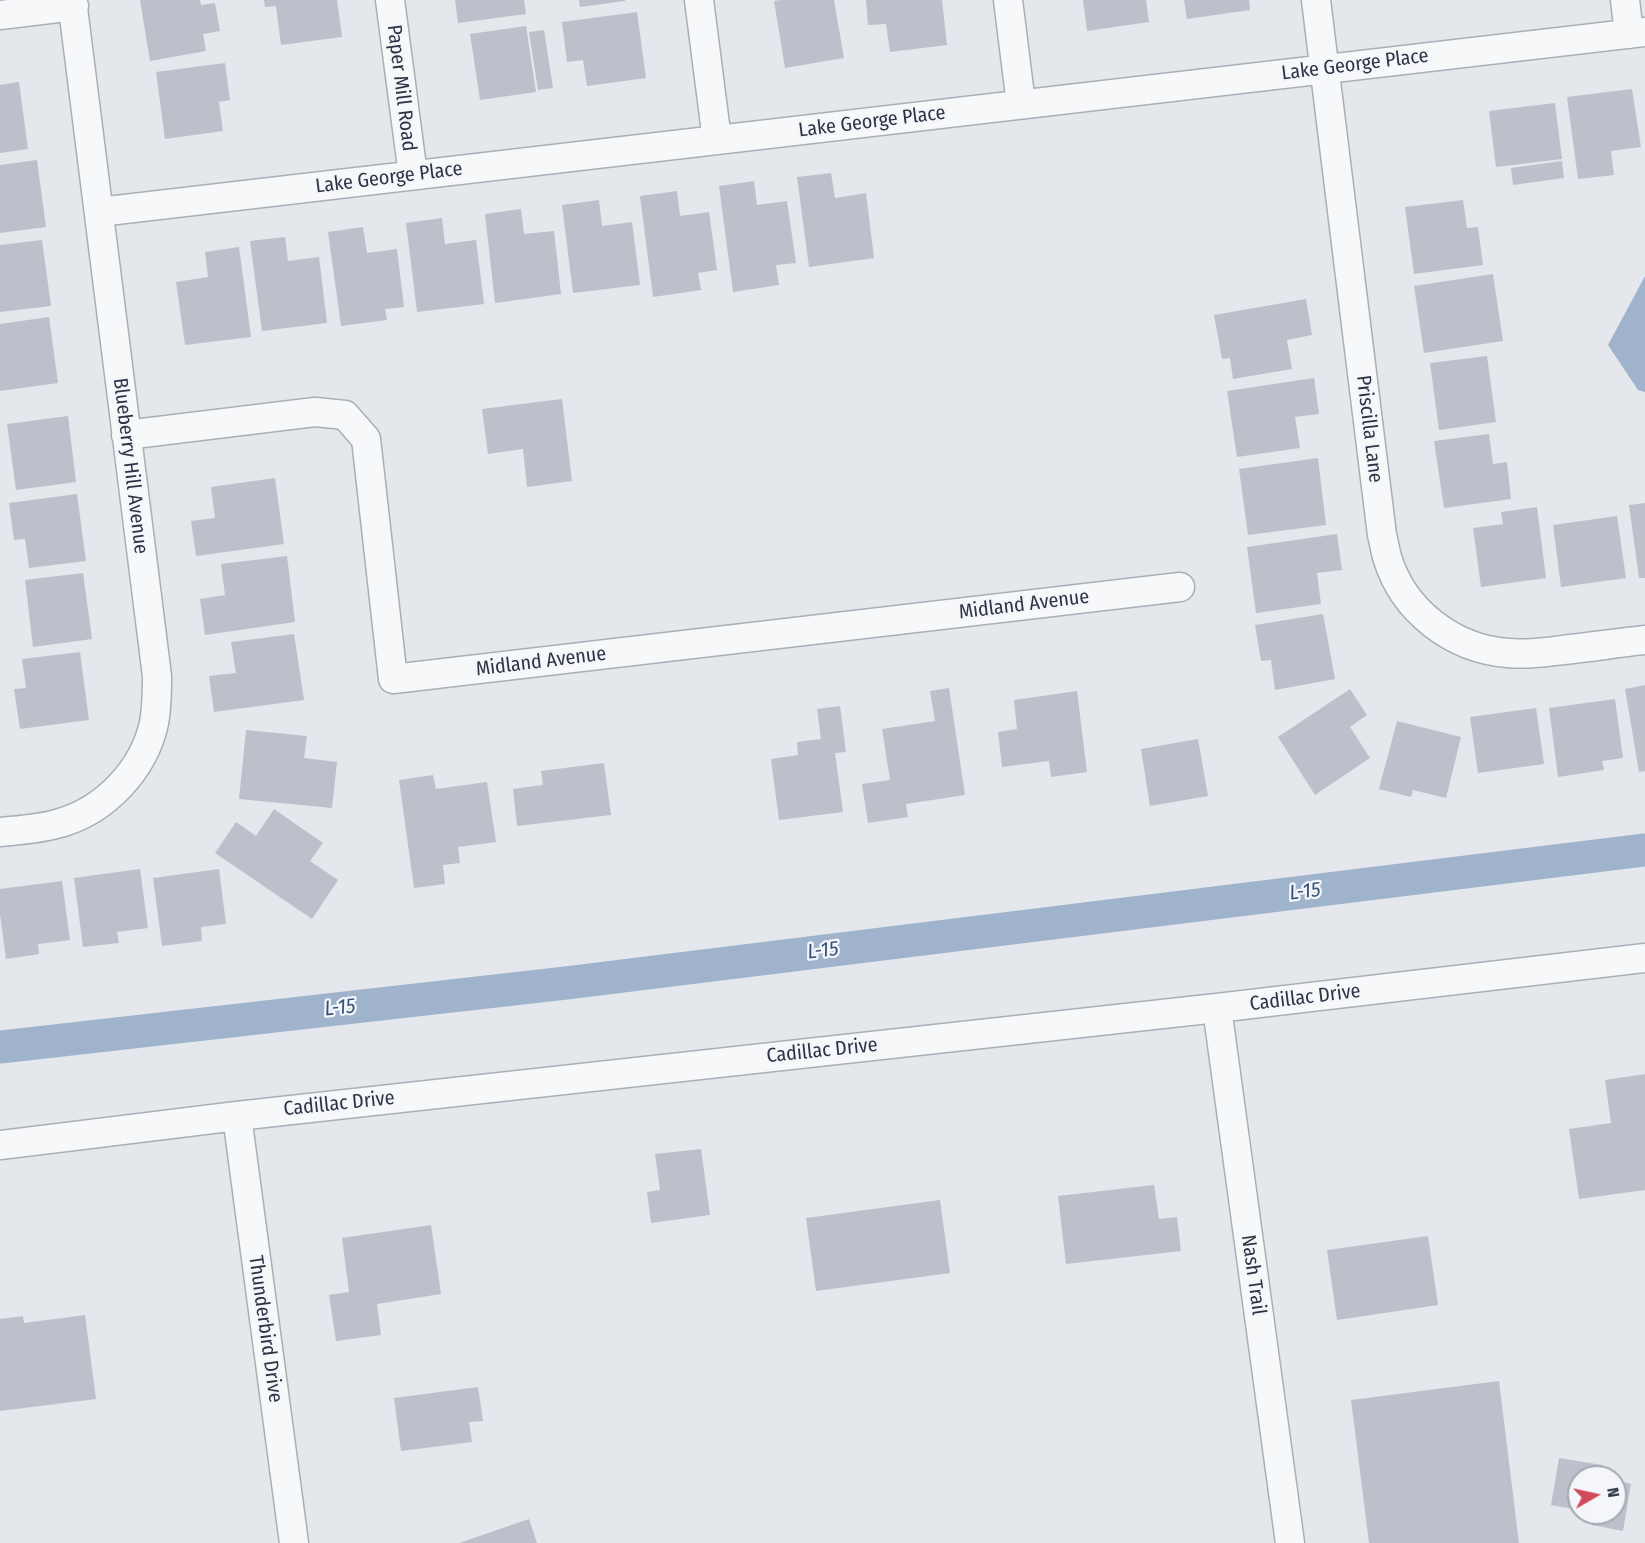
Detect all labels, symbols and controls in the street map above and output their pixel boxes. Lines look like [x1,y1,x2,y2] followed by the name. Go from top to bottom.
[381,23,421,153] street label: Paper Mill Road
[1280,44,1430,86] street label: Lake George Place
[797,101,947,143] street label: Lake George Place
[314,157,464,199] street label: Lake George Place
[1351,374,1387,484] street label: Priscilla Lane
[107,377,153,555] street label: Blueberry Hill Avenue
[958,585,1090,625] street label: Midland Avenue
[475,642,607,682] street label: Midland Avenue
[1288,878,1322,906] water label: L-15
[806,937,840,965] water label: L-15
[1248,979,1362,1017] street label: Cadillac Drive
[323,994,357,1022] water label: L-15
[765,1033,879,1069] street label: Cadillac Drive
[282,1086,396,1122] street label: Cadillac Drive
[1235,1233,1271,1317] street label: Nash Trail
[243,1254,287,1404] street label: Thunderbird Drive
[1567,1465,1627,1525] north arrow
[1603,1486,1623,1499] text: N

